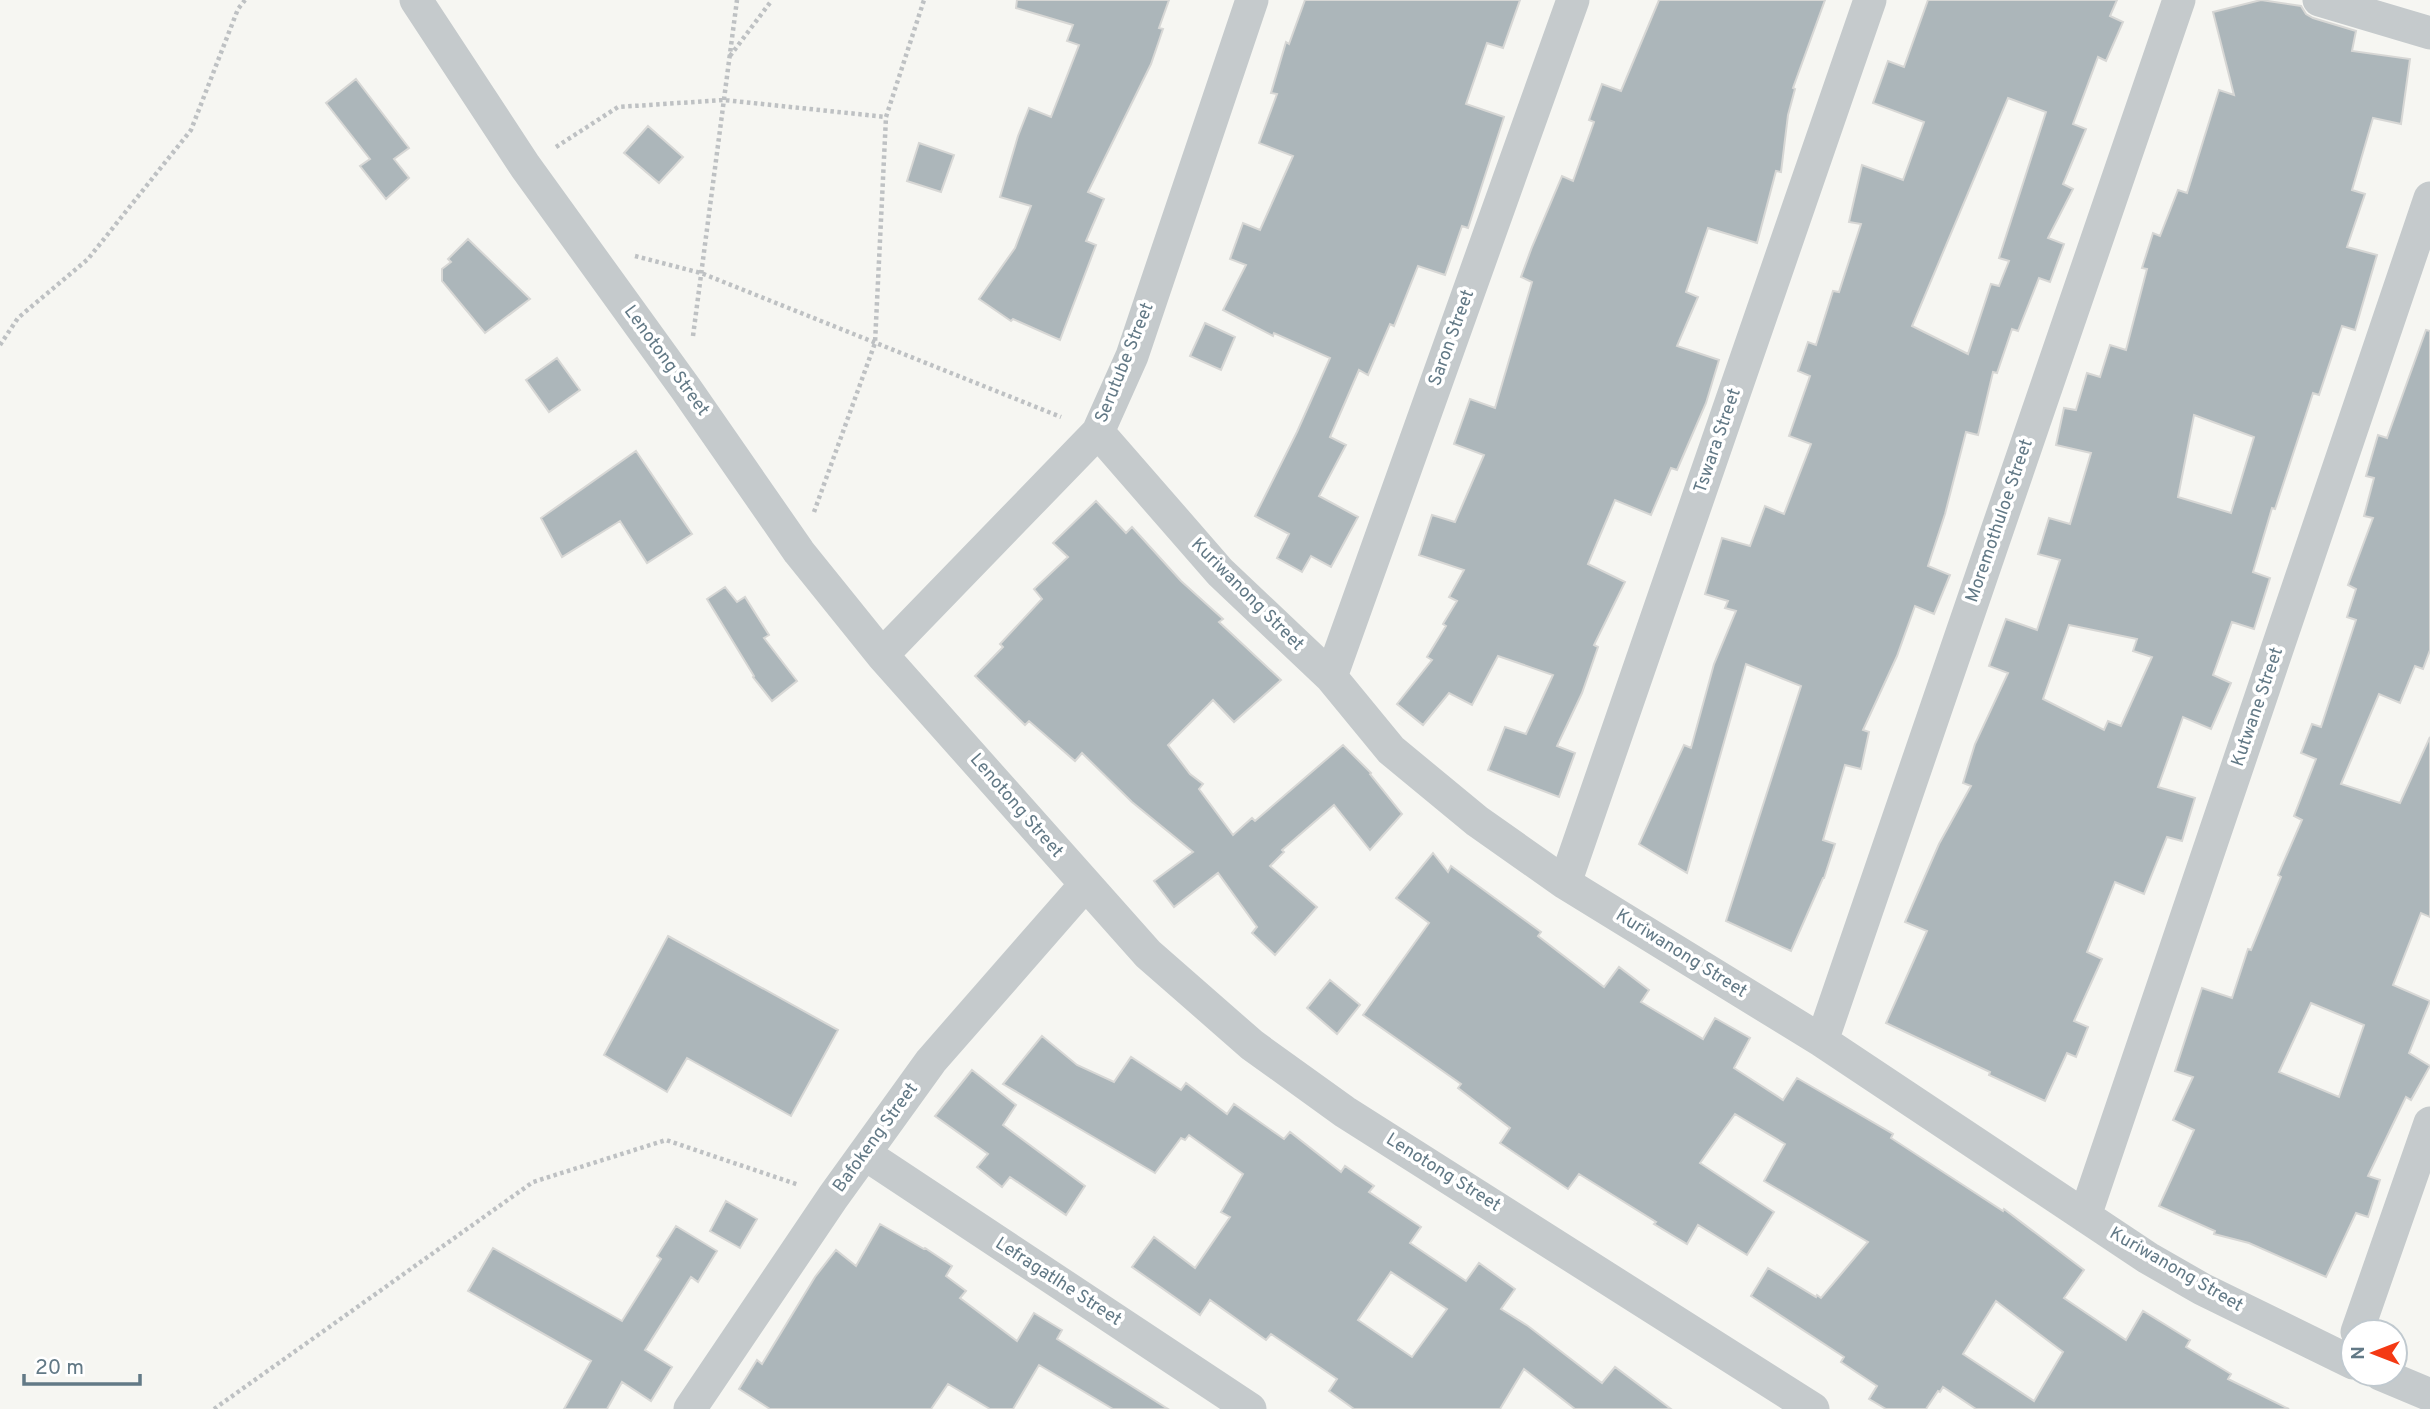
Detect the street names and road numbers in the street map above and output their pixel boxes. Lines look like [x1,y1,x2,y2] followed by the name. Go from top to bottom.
[1424,287,1480,389] street label: Saron Street
[1090,300,1160,426] street label: Serutube Street
[618,301,714,421] street label: Lenotong Street
[1689,385,1747,497] street label: Tswara Street
[1961,436,2039,606] street label: Moremothuloe Street
[1186,534,1308,656] street label: Kuriwanong Street
[2227,644,2289,770] street label: Kutwane Street
[964,749,1068,863] street label: Lenotong Street
[1611,904,1751,1004] street label: Kuriwanong Street
[828,1079,924,1197] street label: Bafokeng Street
[1381,1129,1505,1217] street label: Lenotong Street
[2105,1222,2247,1318] street label: Kuriwanong Street
[990,1233,1126,1331] street label: Lefragatlhe Street

